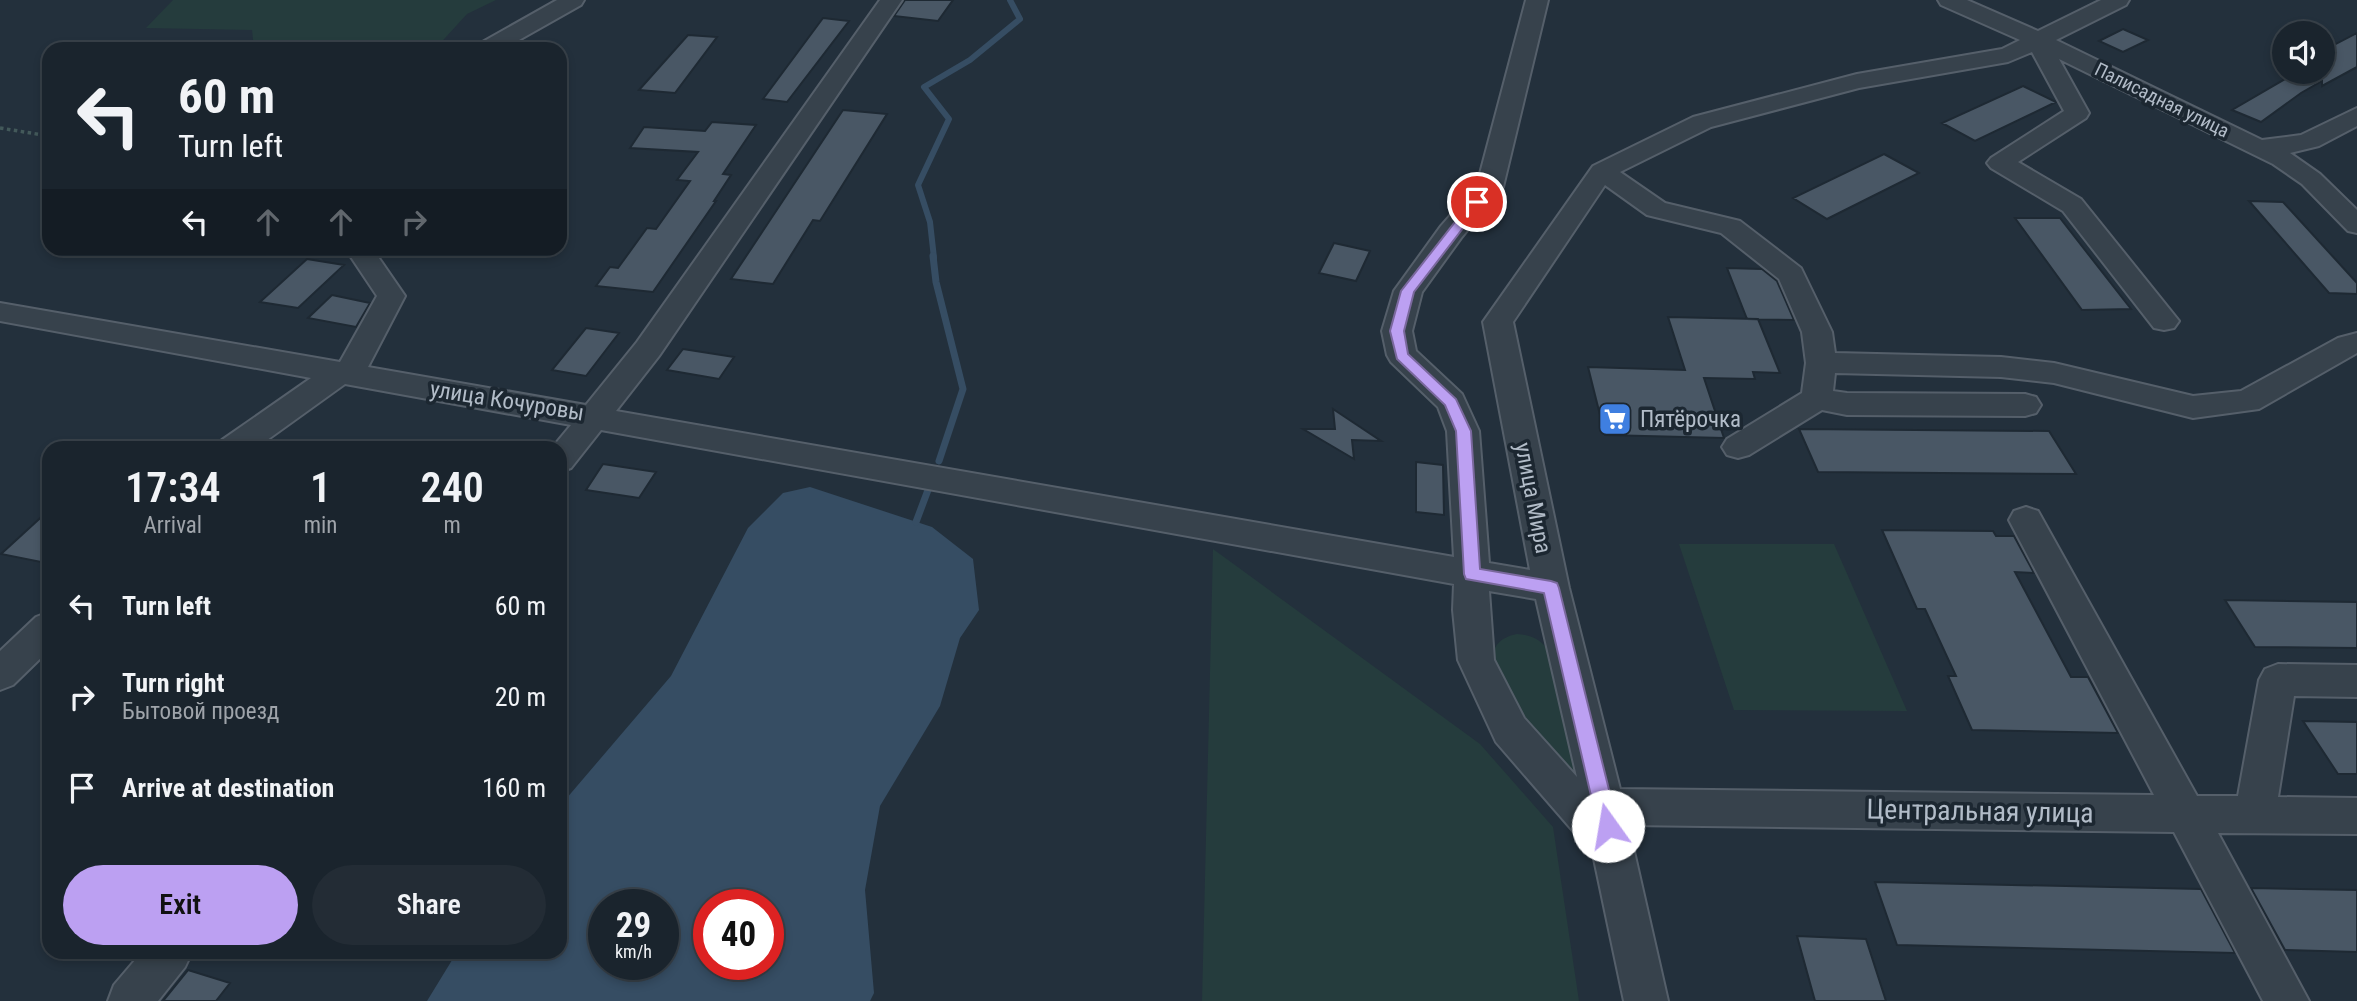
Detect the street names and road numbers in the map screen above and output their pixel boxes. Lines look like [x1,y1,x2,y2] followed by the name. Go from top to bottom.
[2091,58,2233,142] street label: Палисадная улица
[428,375,586,427] street label: улица Кочуровы
[1509,440,1557,556] street label: улица Мира
[1866,793,2094,829] street label: Центральная улица

